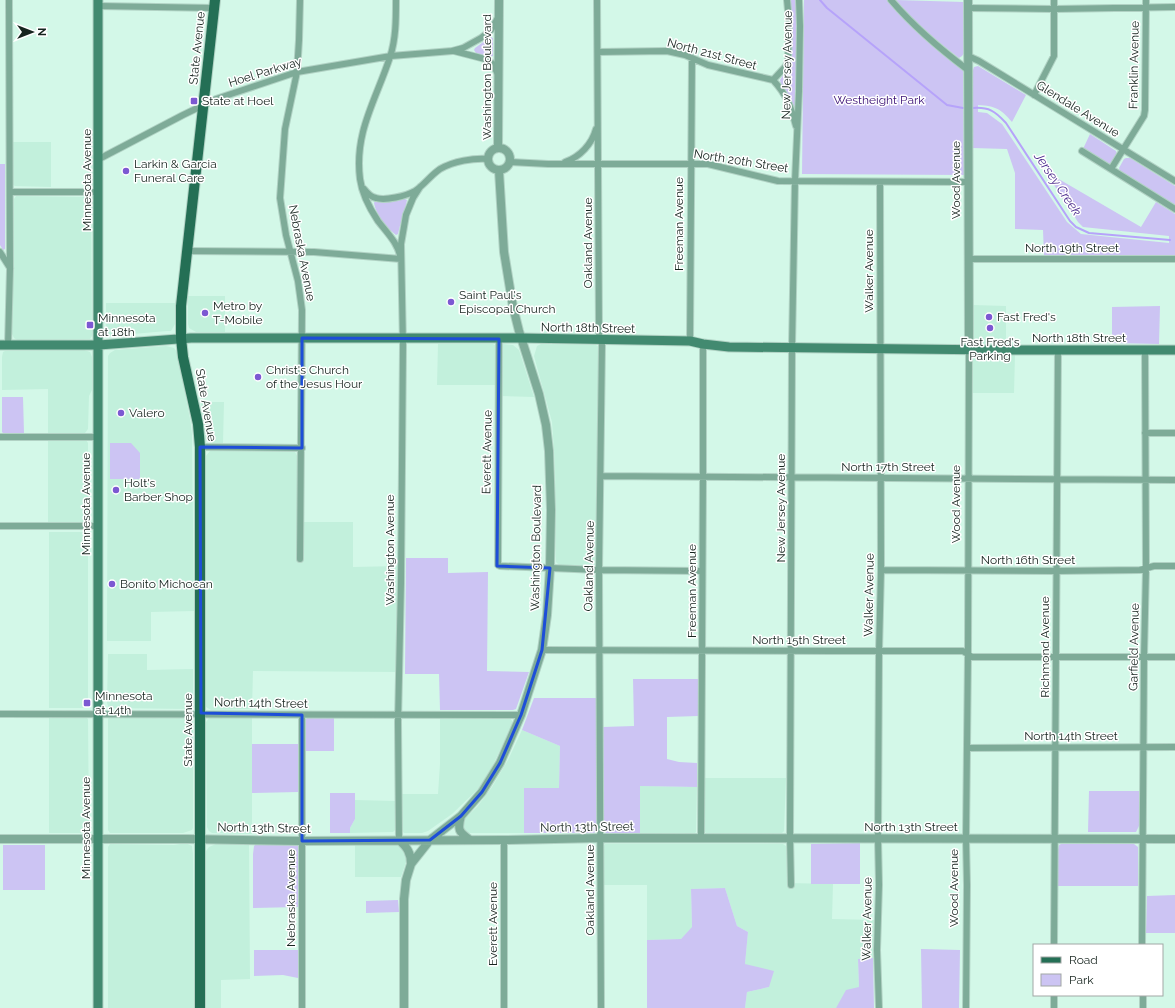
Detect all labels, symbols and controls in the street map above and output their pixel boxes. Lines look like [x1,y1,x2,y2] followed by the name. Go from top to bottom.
[186,11,208,85] street label: State Avenue
[779,11,795,119] street label: New Jersey Avenue
[12,12,52,52] north arrow
[480,14,494,140] street label: Washington Boulevard
[1126,21,1142,109] street label: Franklin Avenue
[35,28,48,36] text: N
[666,35,758,73] street label: North 21st Street
[227,54,304,90] street label: Hoel Parkway
[1034,78,1122,140] street label: Glendale Avenue
[833,93,925,107] park label: Westheight Park
[202,94,274,108] place label: State at Hoel
[189,96,199,106] marker: State at Hoel
[80,129,94,231] street label: Minnesota Avenue
[949,141,963,219] street label: Wood Avenue
[693,147,789,175] street label: North 20th Street
[1031,149,1085,219] water label: Jersey Creek
[134,157,217,185] place label: Larkin & Garcia Funeral Care
[121,166,131,176] marker: Larkin & Garcia Funeral Care
[672,177,686,271] street label: Freeman Avenue
[581,198,595,288] street label: Oakland Avenue
[286,204,318,302] street label: Nebraska Avenue
[862,229,876,313] street label: Walker Avenue
[1025,241,1119,255] street label: North 19th Street
[459,288,556,316] place label: Saint Paul's Episcopal Church
[446,297,456,307] marker: Saint Paul's Episcopal Church
[213,299,263,327] place label: Metro by T-Mobile
[200,308,210,318] marker: Metro by T-Mobile
[997,310,1056,324] place label: Fast Fred's
[98,311,156,339] place label: Minnesota at 18th
[984,312,994,322] marker: Fast Fred's
[85,320,95,330] marker: Minnesota at 18th
[541,320,635,336] street label: North 18th Street
[985,323,995,333] marker: Fast Fred's Parking
[1032,331,1126,345] street label: North 18th Street
[961,335,1020,363] place label: Fast Fred's Parking
[266,363,363,391] place label: Christ's Church of the Jesus Hour
[193,368,219,442] street label: State Avenue
[253,372,263,382] marker: Christ's Church of the Jesus Hour
[129,406,165,420] place label: Valero
[116,408,126,418] marker: Valero
[479,410,495,494] street label: Everett Avenue
[79,453,93,555] street label: Minnesota Avenue
[774,454,788,562] street label: New Jersey Avenue
[841,460,935,474] street label: North 17th Street
[949,465,963,543] street label: Wood Avenue
[124,476,193,504] place label: Holt's Barber Shop
[111,485,121,495] marker: Holt's Barber Shop
[528,485,544,611] street label: Washington Boulevard
[383,494,397,606] street label: Washington Avenue
[581,520,597,612] street label: Oakland Avenue
[685,544,699,638] street label: Freeman Avenue
[861,553,877,637] street label: Walker Avenue
[981,553,1075,567] street label: North 16th Street
[120,577,213,591] place label: Bonito Michocan
[107,579,117,589] marker: Bonito Michocan
[1038,596,1052,698] street label: Richmond Avenue
[1126,603,1142,691] street label: Garfield Avenue
[752,633,846,647] street label: North 15th Street
[95,689,153,717] place label: Minnesota at 14th
[181,693,195,767] street label: State Avenue
[214,695,308,711] street label: North 14th Street
[82,698,92,708] marker: Minnesota at 14th
[1024,729,1118,743] street label: North 14th Street
[79,777,93,879] street label: Minnesota Avenue
[540,819,634,835] street label: North 13th Street
[217,820,311,836] street label: North 13th Street
[864,820,958,834] street label: North 13th Street
[583,845,597,935] street label: Oakland Avenue
[284,849,298,947] street label: Nebraska Avenue
[947,849,961,927] street label: Wood Avenue
[859,877,875,961] street label: Walker Avenue
[486,882,500,966] street label: Everett Avenue
[1033,944,1163,996] legend
[1069,953,1098,967] text: Road
[1069,973,1094,987] text: Park

